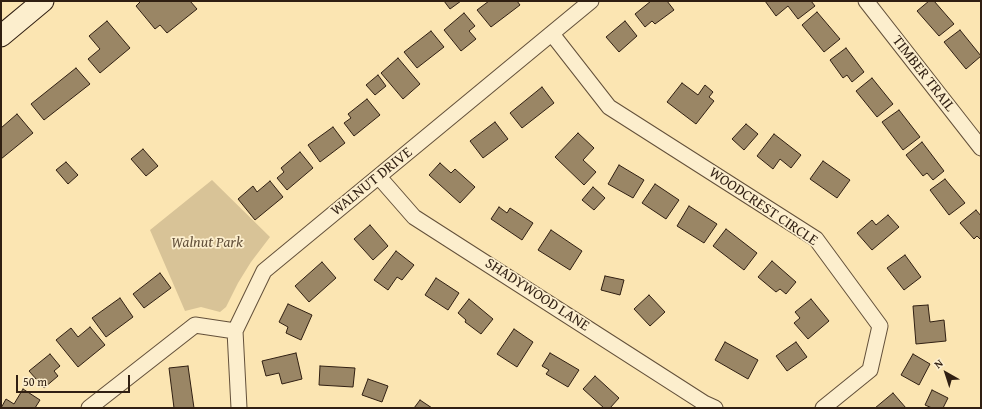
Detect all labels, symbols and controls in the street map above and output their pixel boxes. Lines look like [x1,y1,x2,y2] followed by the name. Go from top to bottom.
[888,32,958,116] street label: TIMBER TRAIL
[328,144,416,220] street label: WALNUT DRIVE
[705,164,821,250] street label: WOODCREST CIRCLE
[171,234,243,252] park label: Walnut Park
[481,255,593,335] street label: SHADYWOOD LANE
[926,353,966,393] north arrow
[931,355,946,372] text: N
[18,367,132,393] scale bar
[23,373,47,390] text: 50 m

